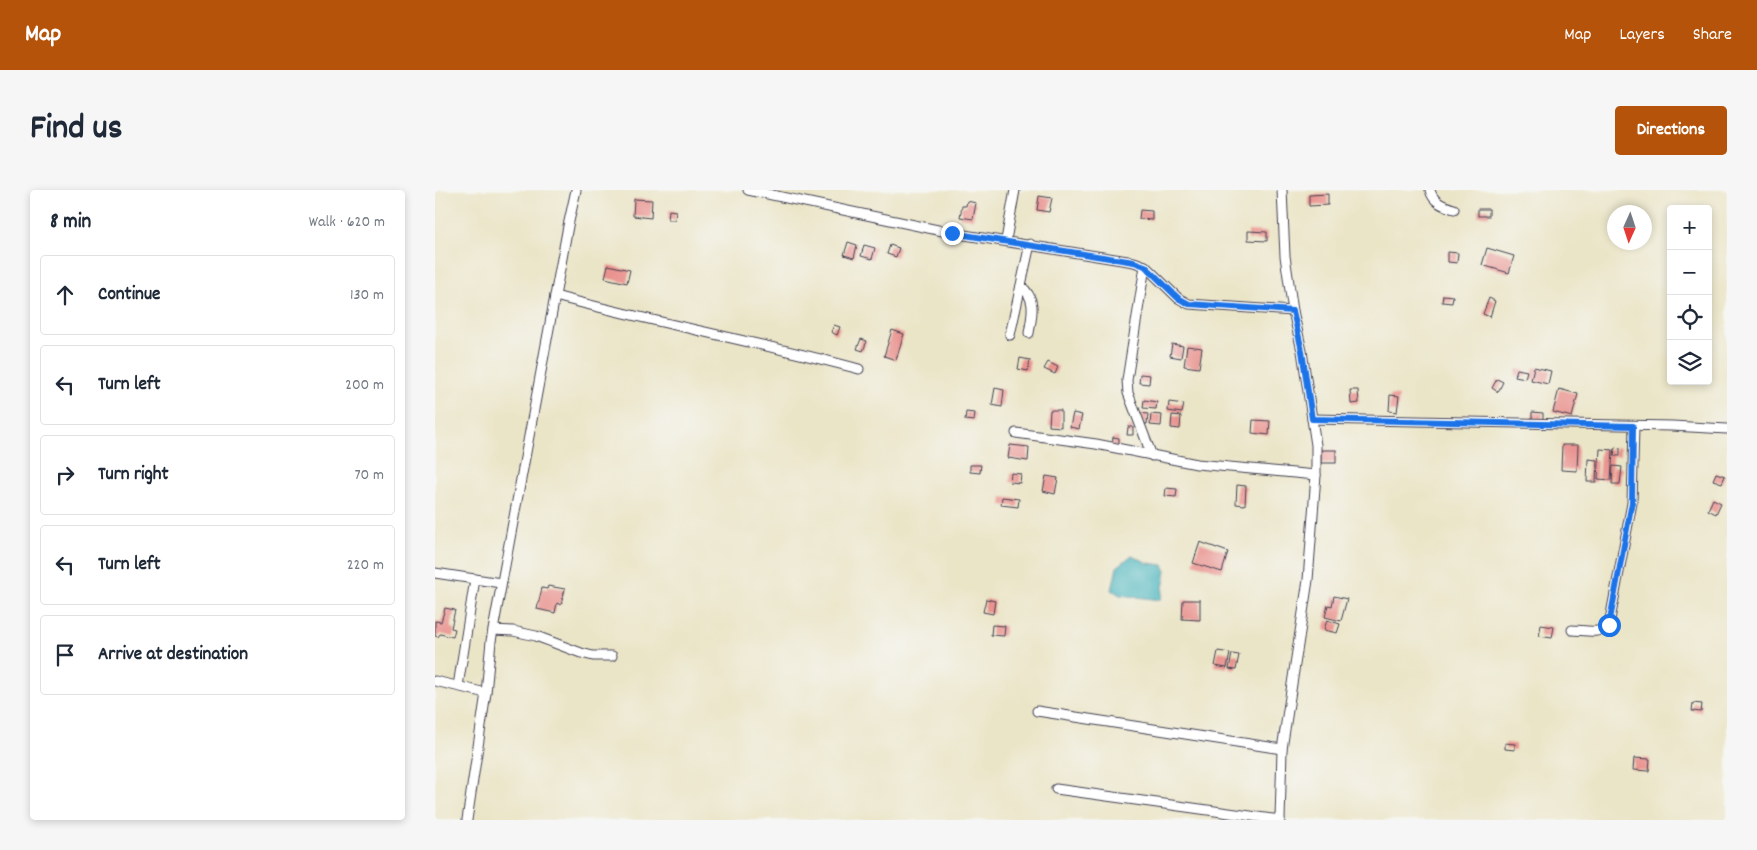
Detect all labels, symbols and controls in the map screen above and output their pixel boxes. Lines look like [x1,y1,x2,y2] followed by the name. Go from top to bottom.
[25,18,61,52] text: Map
[1564,23,1591,48] text: Map
[1619,23,1665,48] text: Layers
[1693,23,1732,48] text: Share
[30,105,122,155] text: Find us
[1615,106,1727,155] button: Directions
[1607,205,1652,250] north arrow
[1667,205,1712,385] map controls
[1667,205,1712,250] button: +
[50,208,91,238] text: 8 min
[309,211,385,234] text: Walk · 620 m
[941,222,964,245] route end
[1667,250,1712,295] button: −
[51,281,79,309] icon: ahead
[98,282,160,309] text: Continue
[350,284,384,307] text: 130 m
[1667,295,1712,340] button: locate
[1667,340,1712,385] button: layers
[51,371,79,399] icon: left
[98,372,161,399] text: Turn left
[345,374,384,397] text: 200 m
[51,461,79,489] icon: right
[98,462,169,489] text: Turn right
[354,464,384,487] text: 70 m
[51,551,79,579] icon: left
[98,552,161,579] text: Turn left
[347,554,384,577] text: 220 m
[1598,614,1621,637] route start
[51,641,79,669] icon: arrive
[98,642,248,669] text: Arrive at destination

